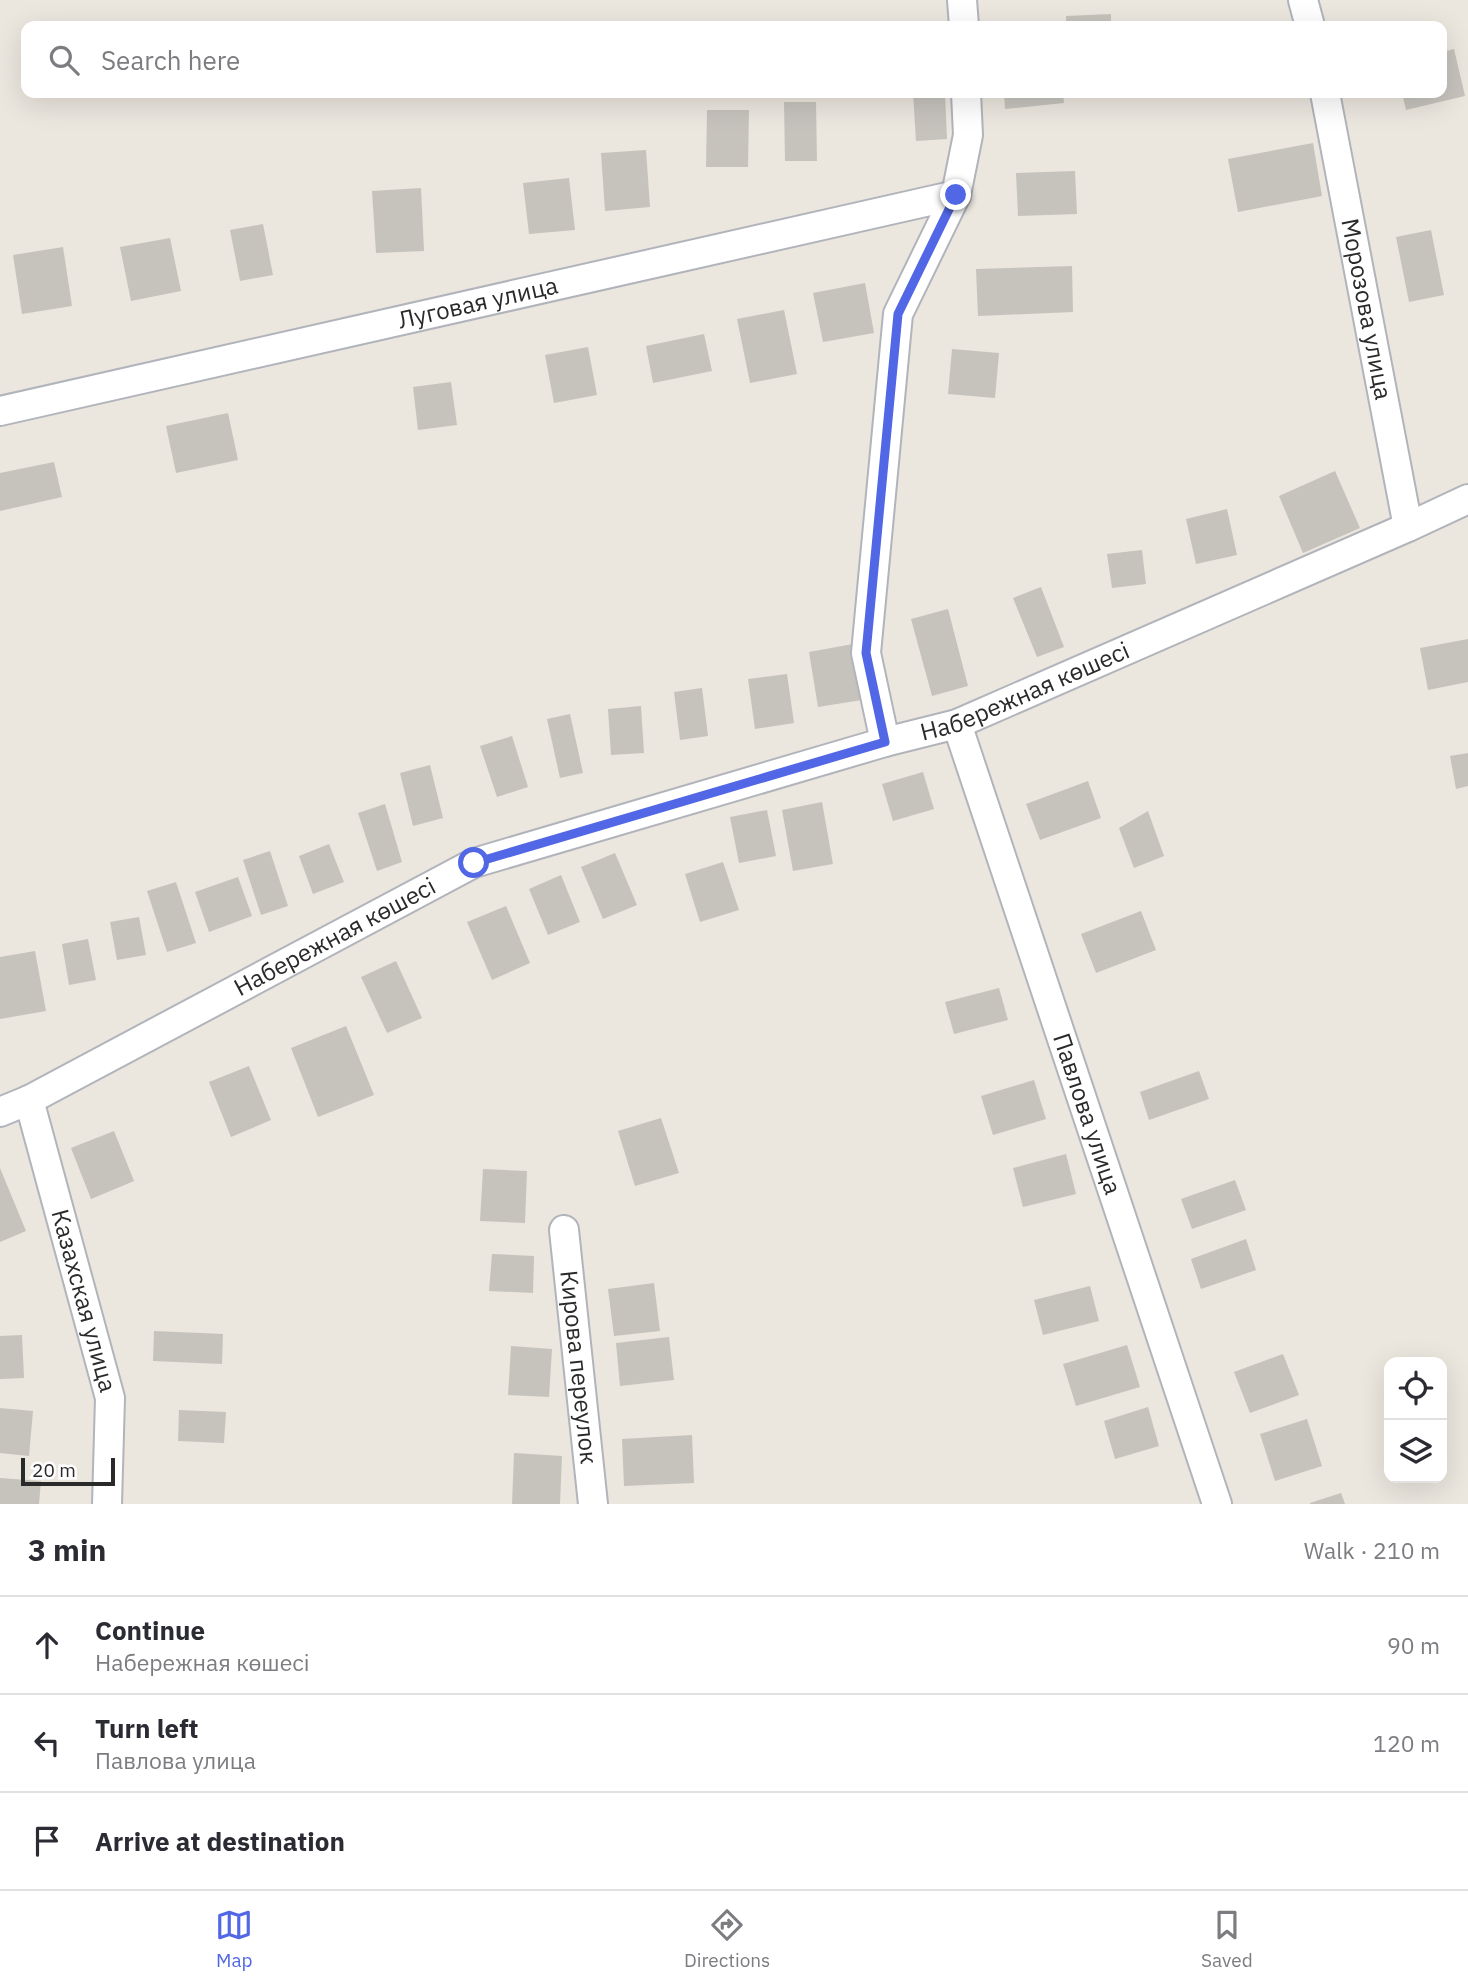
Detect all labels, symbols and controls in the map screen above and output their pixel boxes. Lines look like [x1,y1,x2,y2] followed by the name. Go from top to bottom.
[21,21,1447,98] search box
[45,41,83,79] icon: search
[101,43,240,77] text: Search here
[940,179,971,210] route end
[1334,216,1400,402] street label: Морозова улица
[395,268,561,336] street label: Луговая улица
[917,634,1134,748] street label: Набережная көшесі
[458,847,489,878] route start
[228,869,441,1003] street label: Набережная көшесі
[1046,1029,1130,1199] street label: Павлова улица
[44,1205,125,1396] street label: Казахская улица
[553,1269,606,1466] street label: Кирова переулок
[1384,1357,1447,1483] map controls
[1384,1357,1447,1420] button: locate
[1384,1420,1447,1483] button: layers
[21,1455,116,1487] scale bar
[32,1458,76,1482] text: 20 m
[28,1530,106,1569] text: 3 min
[1304,1535,1440,1565] text: Walk · 210 m
[95,1613,205,1647] text: Continue
[28,1626,66,1664] icon: ahead
[1387,1630,1440,1660] text: 90 m
[95,1647,310,1677] text: Набережная көшесі
[95,1711,198,1745] text: Turn left
[28,1724,66,1762] icon: left
[1373,1728,1440,1758] text: 120 m
[95,1745,256,1775] text: Павлова улица
[28,1822,66,1860] icon: arrive
[95,1824,345,1858] text: Arrive at destination
[215,1906,253,1972] tab: Map
[684,1906,770,1972] tab: Directions
[1201,1906,1253,1972] tab: Saved

